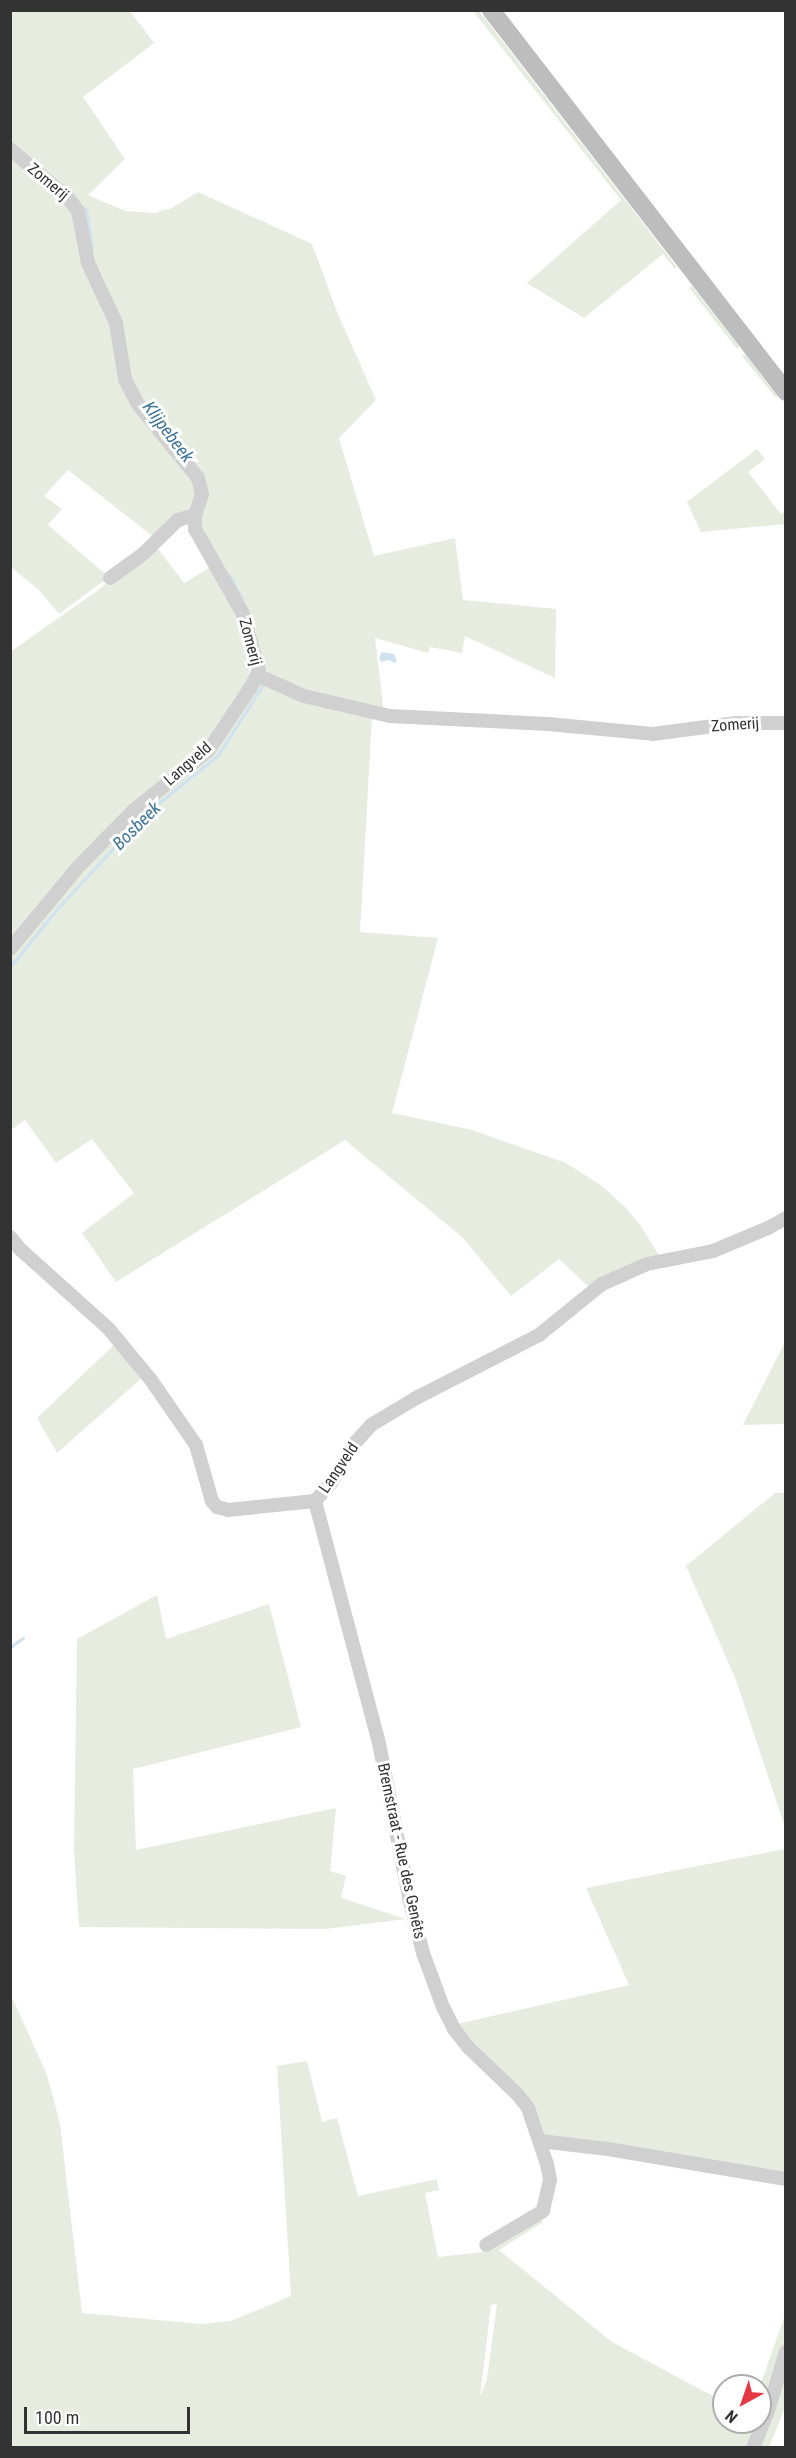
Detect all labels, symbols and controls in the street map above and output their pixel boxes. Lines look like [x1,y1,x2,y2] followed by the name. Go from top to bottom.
[23,159,73,205] street label: Zomerij
[138,397,198,467] water label: Klijpebeek
[235,616,265,668] street label: Zomerij
[710,714,760,736] street label: Zomerij
[160,738,216,790] street label: Langveld
[108,797,166,855] water label: Bosbeek
[315,1439,363,1497] street label: Langveld
[373,1761,429,1941] street label: Bremstraat - Rue des Genêts
[712,2374,772,2434] north arrow
[27,2395,194,2433] scale bar
[722,2406,741,2427] text: N
[35,2407,79,2428] text: 100 m

